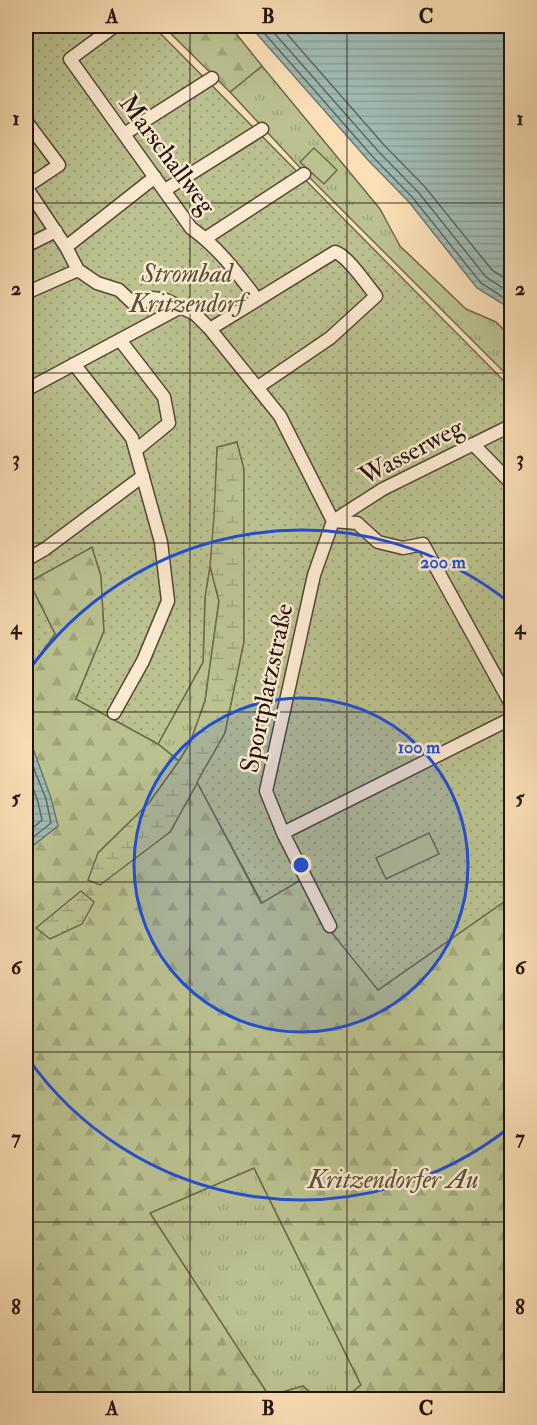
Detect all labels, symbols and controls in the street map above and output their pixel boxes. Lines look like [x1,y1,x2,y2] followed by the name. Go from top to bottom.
[105,4,119,29] text: A
[261,4,275,29] text: B
[419,4,433,29] text: C
[112,88,223,222] street label: Marschallweg
[12,106,20,131] text: 1
[516,106,524,131] text: 1
[128,258,251,320] park label: Strombad Kritzendorf
[11,276,21,301] text: 2
[515,276,525,301] text: 2
[353,411,470,493] street label: Wasserweg
[12,446,20,471] text: 3
[516,446,524,471] text: 3
[420,551,467,574] text: 200 m
[233,601,302,776] street label: Sportplatzstraße
[10,615,23,640] text: 4
[514,615,527,640] text: 4
[398,736,441,759] text: 100 m
[12,785,22,810] text: 5
[516,785,526,810] text: 5
[291,855,311,875] centre of rings
[11,955,23,980] text: 6
[515,955,527,980] text: 6
[11,1125,21,1150] text: 7
[515,1125,525,1150] text: 7
[306,1164,478,1196] park label: Kritzendorfer Au
[11,1295,21,1320] text: 8
[515,1295,525,1320] text: 8
[105,1396,119,1421] text: A
[261,1396,275,1421] text: B
[419,1396,433,1421] text: C

